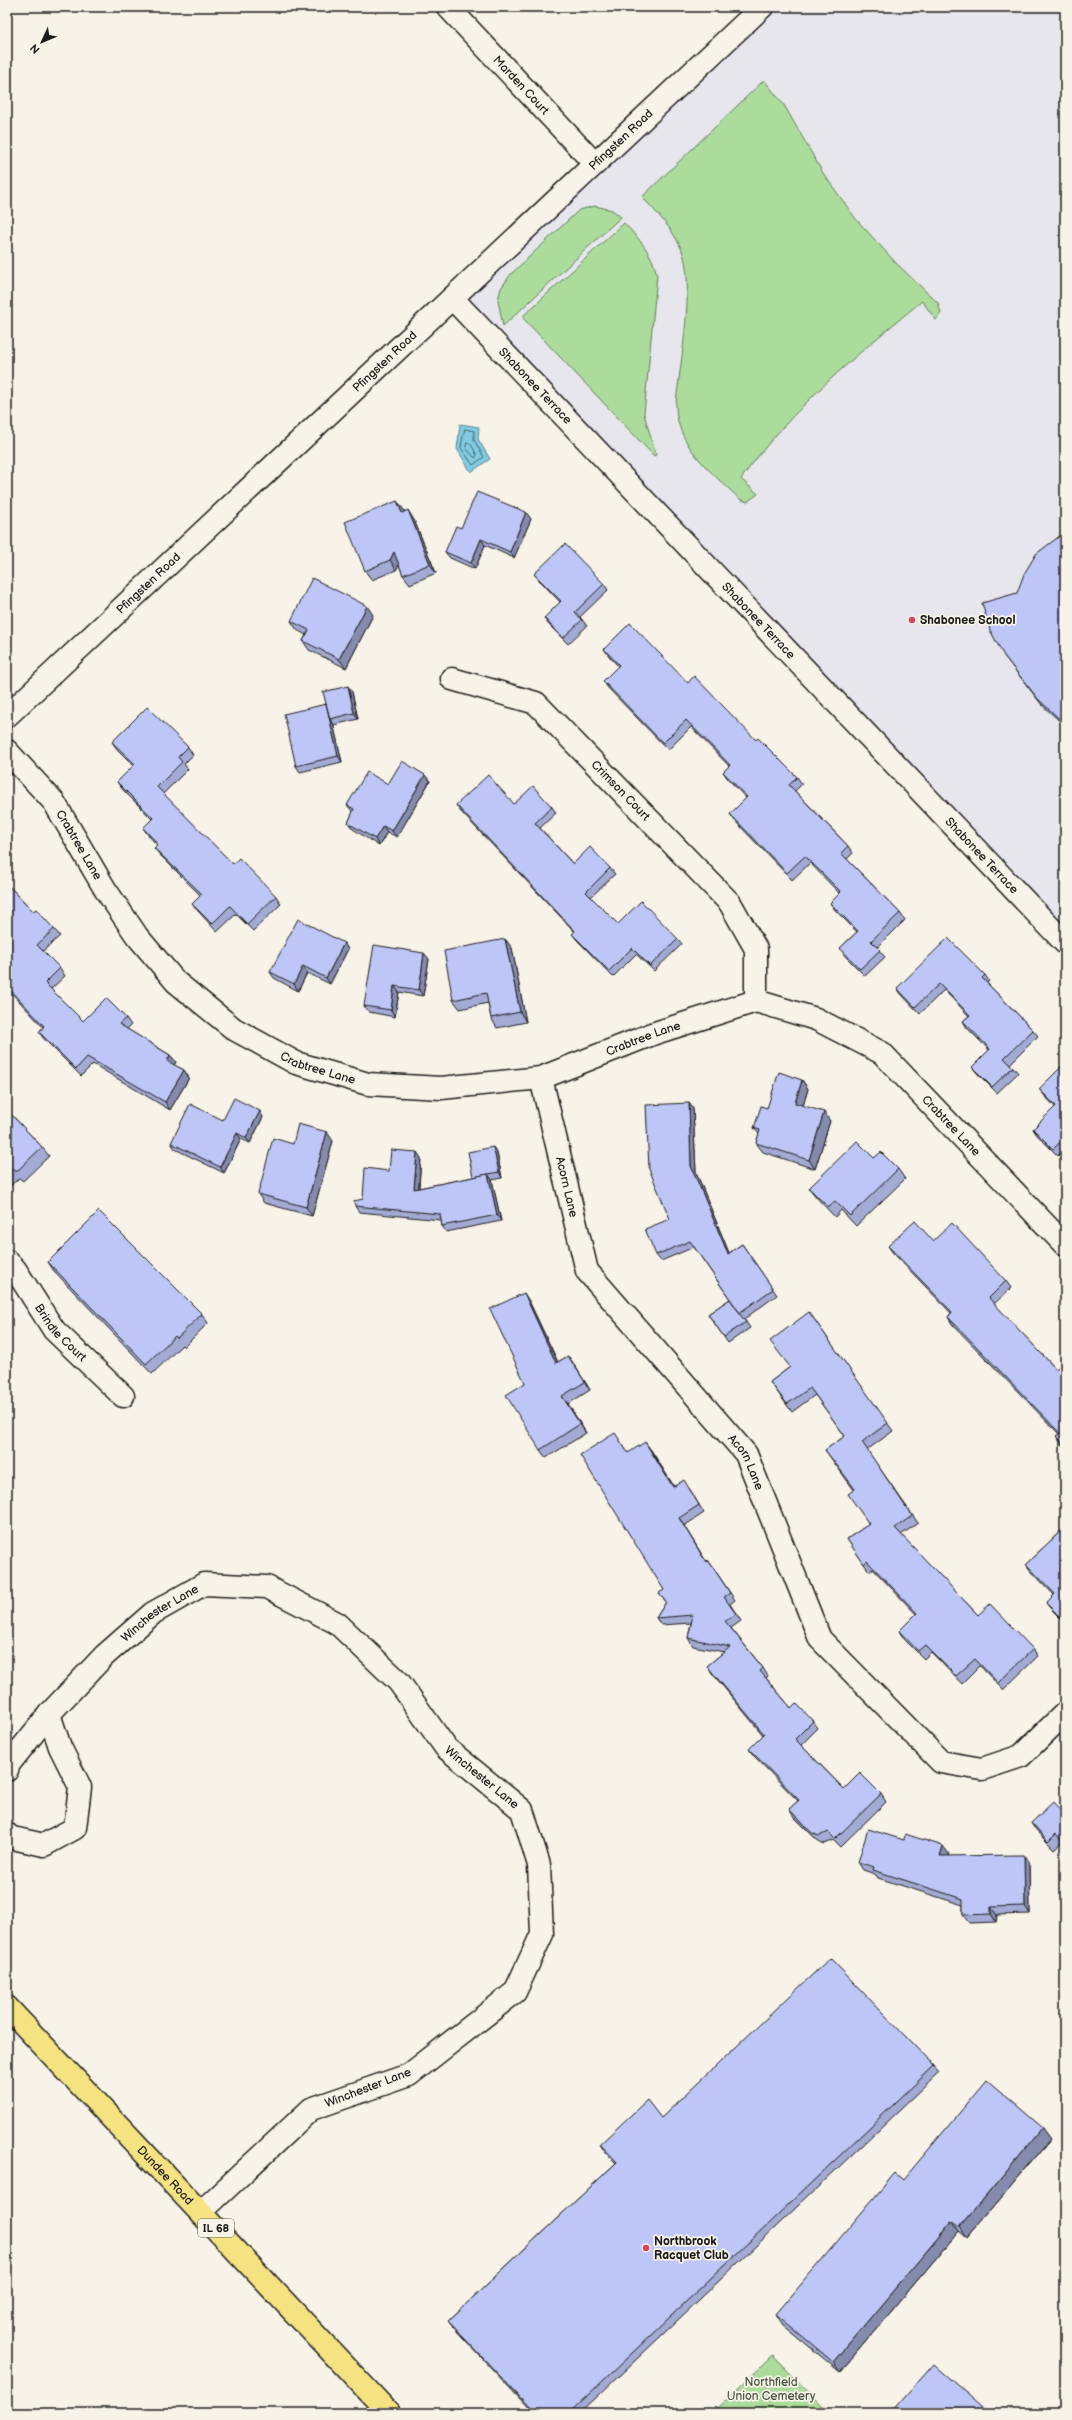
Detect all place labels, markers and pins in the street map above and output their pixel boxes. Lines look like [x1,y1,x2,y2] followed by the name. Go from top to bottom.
[920,613,1015,628] place label: Shabonee School
[907,615,917,625] marker: Shabonee School
[654,2234,729,2263] place label: Northbrook Racquet Club
[641,2243,651,2253] marker: Northbrook Racquet Club

